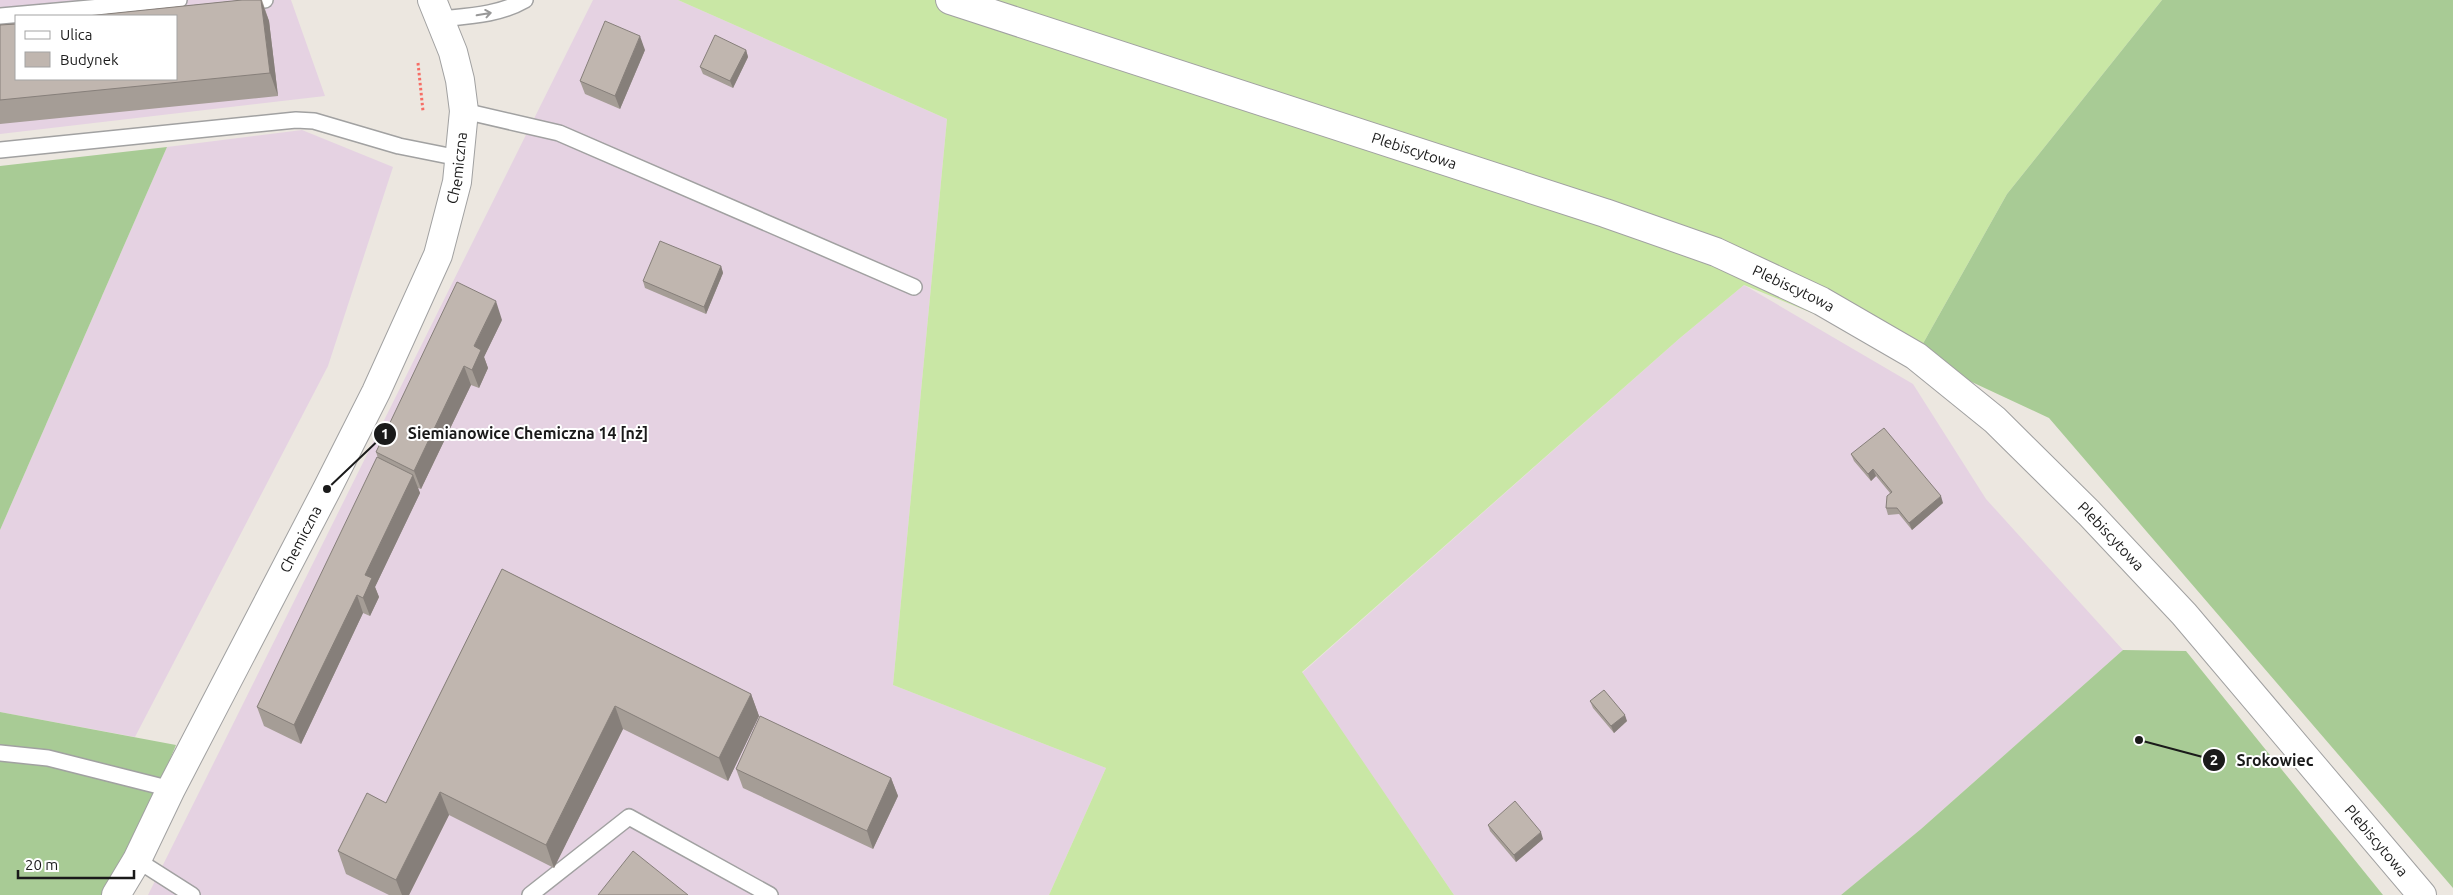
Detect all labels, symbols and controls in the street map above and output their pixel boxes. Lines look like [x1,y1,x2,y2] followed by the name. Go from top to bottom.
[475,8,491,18] one-way arrow
[15,15,178,80] legend
[60,26,92,43] text: Ulica
[60,51,119,68] text: Budynek
[1370,129,1459,172] street label: Plebiscytowa
[443,131,470,206] street label: Chemiczna
[1750,261,1838,315] street label: Plebiscytowa
[372,418,658,449] callout: Siemianowice Chemiczna 14 [nż]
[408,424,648,442] text: Siemianowice Chemiczna 14 [nż]
[381,425,389,442] text: 1
[2075,498,2148,574] street label: Plebiscytowa
[276,503,325,575] street label: Chemiczna
[2202,745,2324,776] callout: Srokowiec
[2210,751,2218,768] text: 2
[2236,751,2314,769] text: Srokowiec
[2341,801,2412,880] street label: Plebiscytowa
[18,848,134,880] scale bar
[25,856,58,873] text: 20 m

